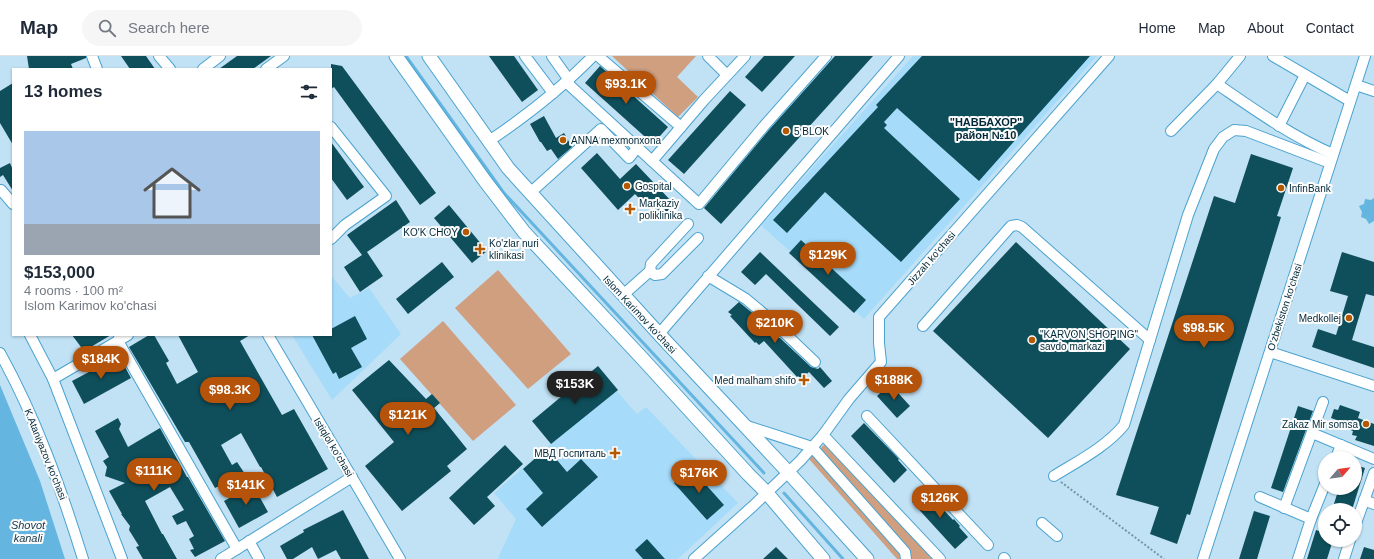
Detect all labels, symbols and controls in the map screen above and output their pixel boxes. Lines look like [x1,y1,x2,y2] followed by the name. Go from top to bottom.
[82,10,362,46] search box
[20,17,58,38] text: Map
[96,17,118,39] icon: search
[128,19,210,36] text: Search here
[1139,20,1176,36] text: Home
[1198,20,1225,36] text: Map
[1247,20,1284,36] text: About
[1306,20,1354,36] text: Contact
[593,71,659,105] pin: $93.1K
[605,76,647,91] text: $93.1K
[298,81,320,103] icon: filters
[24,82,102,101] text: 13 homes
[950,116,1022,141] district label: "НАВБАХОР" район №10
[781,126,791,136] marker: 5 BLOK
[794,126,829,137] place label: 5 BLOK
[558,135,568,145] marker: ANNA mexmonxona
[571,135,661,146] place label: ANNA mexmonxona
[136,157,208,229] icon: home
[622,181,632,191] marker: Gospital
[635,181,672,192] place label: Gospital
[1276,183,1286,193] marker: InfinBank
[1289,183,1332,194] place label: InfinBank
[639,198,683,221] place label: Markaziy poliklinika
[624,203,636,215] marker: Markaziy poliklinika
[403,227,458,238] place label: KO'K CHOY
[461,227,471,237] marker: KO'K CHOY
[905,229,957,287] street label: Jizzah ko'chasi
[489,238,539,261] place label: Ko'zlar nuri klinikasi
[800,242,856,276] pin: $129K
[474,243,486,255] marker: Ko'zlar nuri klinikasi
[809,247,847,262] text: $129K
[1265,262,1304,352] street label: O’zbekiston ko‘chasi
[24,263,95,282] text: $153,000
[601,273,678,355] street label: Islom Karimov ko'chasi
[24,283,123,298] text: 4 rooms · 100 m²
[24,298,157,313] text: Islom Karimov ko'chasi
[747,310,803,344] pin: $210K
[1299,313,1341,324] place label: Medkollej
[1344,313,1354,323] marker: Medkollej
[756,315,794,330] text: $210K
[1171,315,1237,349] pin: $98.5K
[1183,320,1225,335] text: $98.5K
[1040,329,1138,352] place label: "KARVON SHOPING" savdo markazi
[1027,335,1037,345] marker: "KARVON SHOPING" savdo markazi
[73,346,129,380] pin: $184K
[82,351,120,366] text: $184K
[866,367,922,401] pin: $188K
[547,371,603,405] pin: $153K
[875,372,913,387] text: $188K
[714,375,796,386] place label: Med malham shifo
[799,375,809,385] marker: Med malham shifo
[556,376,594,391] text: $153K
[197,377,263,411] pin: $98.3K
[209,382,251,397] text: $98.3K
[380,402,436,436] pin: $121K
[22,407,69,501] street label: K.Ataniyazov ko'chasi
[389,407,427,422] text: $121K
[312,416,356,479] street label: Istiqlol ko'chasi
[1282,419,1358,430] place label: Zakaz Mir somsa
[1361,419,1371,429] marker: Zakaz Mir somsa
[609,447,621,459] marker: МВД Госпиталь
[534,448,606,459] place label: МВД Госпиталь
[1318,451,1362,495] north arrow
[1318,451,1362,547] map controls
[126,458,182,492] pin: $111K
[671,460,727,494] pin: $176K
[136,463,172,478] text: $111K
[680,465,718,480] text: $176K
[218,472,274,506] pin: $141K
[227,477,265,492] text: $141K
[912,485,968,519] pin: $126K
[921,490,959,505] text: $126K
[1318,503,1362,547] button: locate
[11,519,46,544] water label: Shovot kanali

